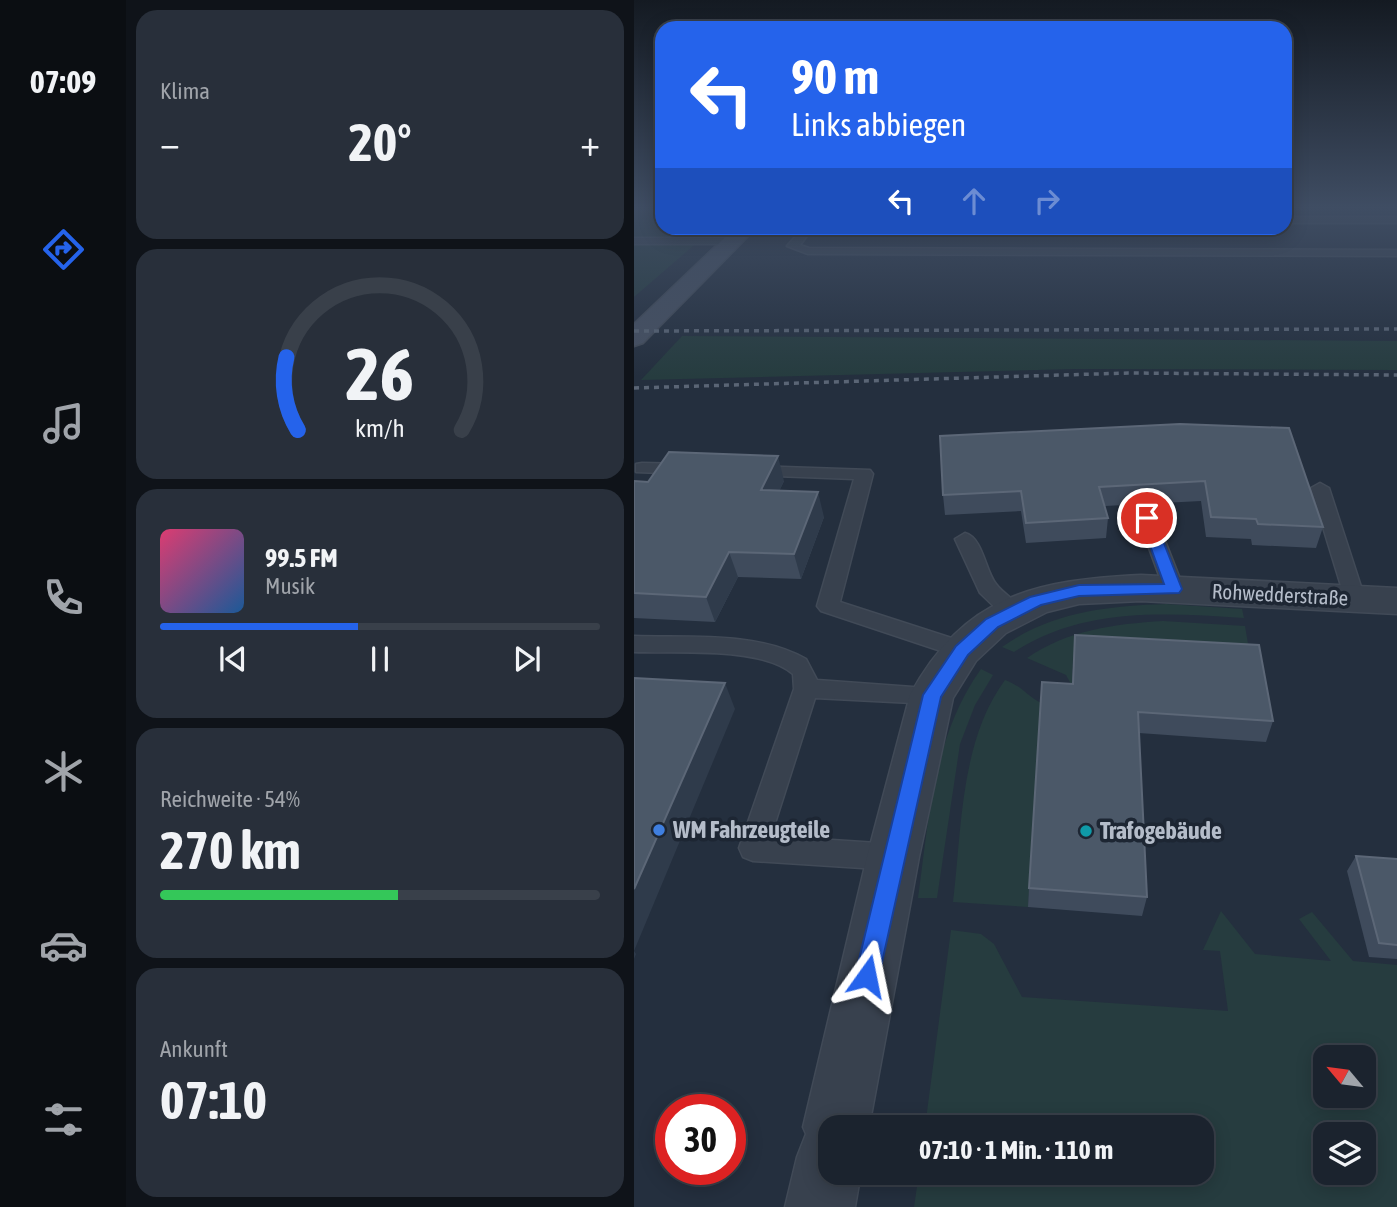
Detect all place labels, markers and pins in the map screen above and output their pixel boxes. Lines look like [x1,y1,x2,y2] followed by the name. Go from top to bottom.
[1117,488,1177,548] pin
[672,816,830,843] place label: WM Fahrzeugteile
[1100,817,1222,844] place label: Trafogebäude
[651,822,667,838] marker: WM Fahrzeugteile
[1078,823,1094,839] marker: Trafogebäude

